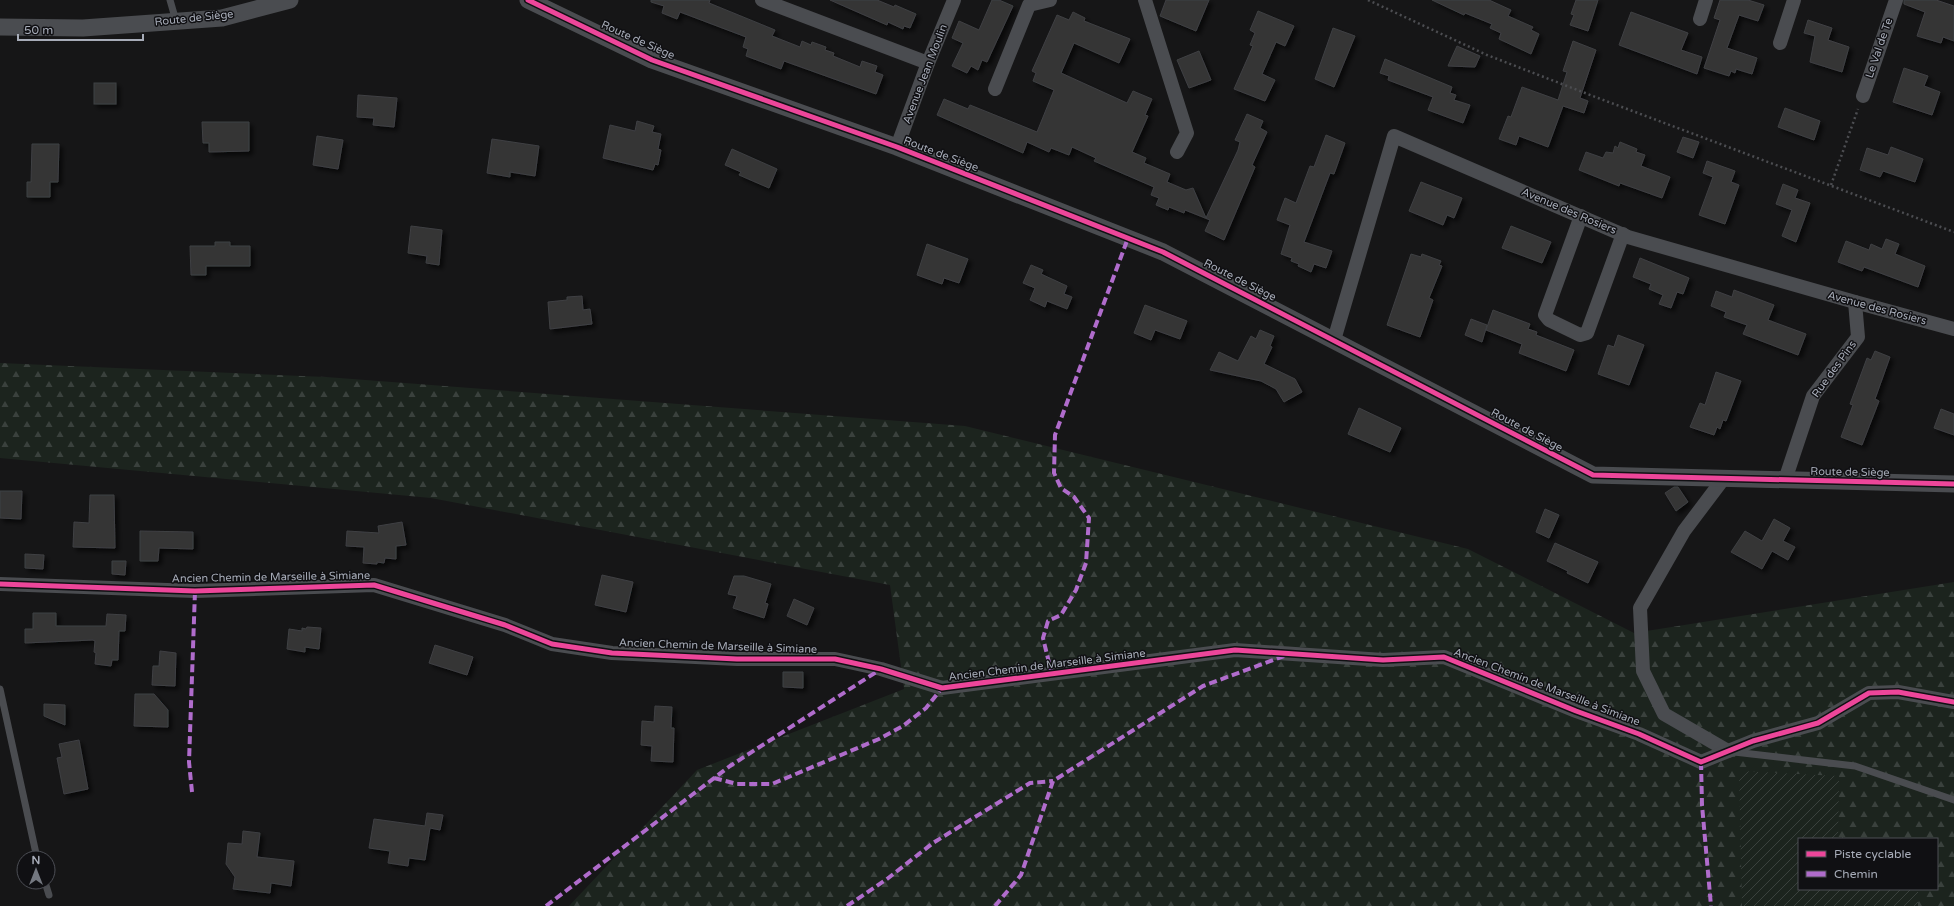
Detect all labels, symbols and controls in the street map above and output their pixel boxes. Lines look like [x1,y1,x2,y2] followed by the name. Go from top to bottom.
[154,7,234,29] street label: Route de Siège
[18,16,143,42] scale bar
[1863,16,1895,80] street label: Le Val de Te
[599,18,677,62] street label: Route de Siège
[900,22,950,126] street label: Avenue Jean Moulin
[24,23,53,37] text: 50 m
[902,134,980,174] street label: Route de Siège
[1520,185,1618,237] street label: Avenue des Rosiers
[1202,256,1278,304] street label: Route de Siège
[1826,289,1928,327] street label: Avenue des Rosiers
[1809,338,1859,400] street label: Rue des Pins
[1489,406,1565,454] street label: Route de Siège
[1810,465,1890,479] street label: Route de Siège
[172,569,370,585] street label: Ancien Chemin de Marseille à Simiane
[619,636,817,656] street label: Ancien Chemin de Marseille à Simiane
[1452,645,1642,729] street label: Ancien Chemin de Marseille à Simiane
[948,646,1146,684] street label: Ancien Chemin de Marseille à Simiane
[1798,838,1938,890] legend
[1834,847,1912,861] text: Piste cyclable
[16,850,56,890] north arrow
[32,854,40,867] text: N
[1834,867,1878,881] text: Chemin

